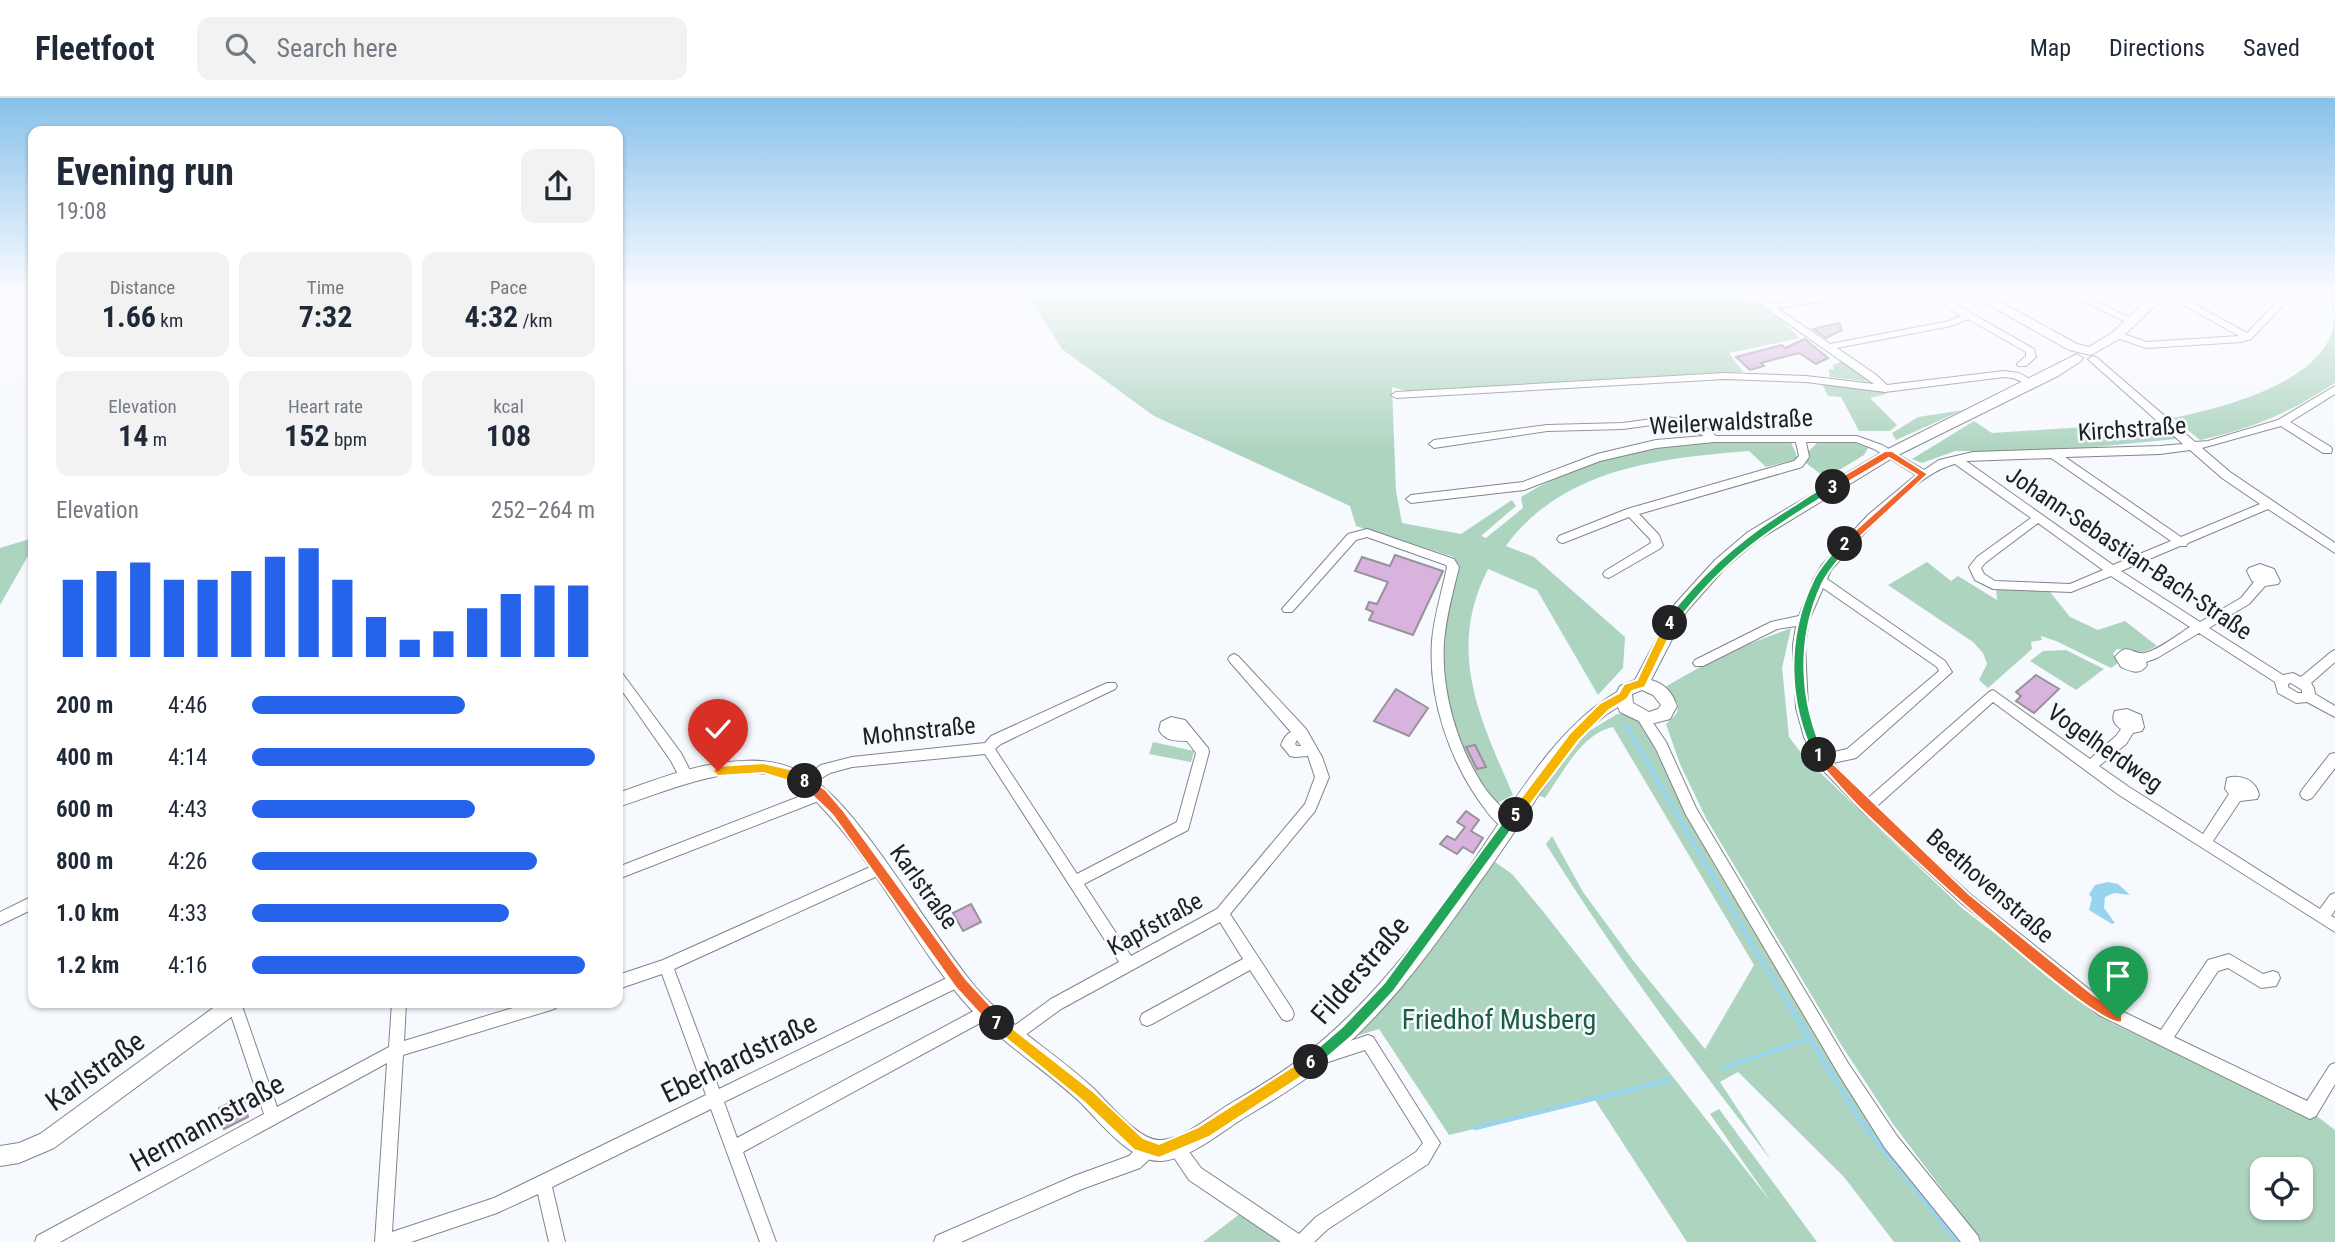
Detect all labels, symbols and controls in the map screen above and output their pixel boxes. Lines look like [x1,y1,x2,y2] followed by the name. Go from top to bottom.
[197,17,687,80] search box
[35,29,155,68] text: Fleetfoot
[221,29,259,67] icon: search
[277,33,397,63] text: Search here
[2030,34,2071,62] text: Map
[2109,34,2205,62] text: Directions
[2243,34,2300,62] text: Saved
[521,149,595,223] button: share
[56,150,234,194] text: Evening run
[56,198,107,225] text: 19:08
[110,276,175,299] text: Distance
[307,276,344,299] text: Time
[490,276,527,299] text: Pace
[102,299,156,334] text: 1.66
[299,299,352,334] text: 7:32
[465,299,518,334] text: 4:32
[156,309,183,332] text: km
[518,309,552,332] text: /km
[108,395,177,418] text: Elevation
[288,395,363,418] text: Heart rate
[493,395,524,418] text: kcal
[1649,404,1813,440] street label: Weilerwaldstraße
[2077,411,2187,447] street label: Kirchstraße
[118,418,148,453] text: 14
[284,418,330,453] text: 152
[486,418,531,453] text: 108
[148,428,167,451] text: m
[330,428,367,451] text: bpm
[2001,460,2257,646] street label: Johann-Sebastian-Bach-Straße
[1815,470,1850,504] pin: 3
[1828,475,1837,498] text: 3
[56,497,139,524] text: Elevation
[491,497,595,524] text: 252–264 m
[1828,526,1862,562] pin: 2
[1840,532,1849,555] text: 2
[1652,606,1688,640] pin: 4
[1665,611,1674,634] text: 4
[56,692,113,719] text: 200 m
[168,692,207,719] text: 4:46
[2042,698,2168,798] street label: Vogelherdweg
[688,699,748,771] pin
[699,710,737,748] icon: check
[861,711,977,751] street label: Mohnstraße
[1801,738,1836,772] pin: 1
[1814,743,1823,766] text: 1
[56,744,113,771] text: 400 m
[168,744,207,771] text: 4:14
[788,764,822,798] pin: 8
[800,769,809,792] text: 8
[56,796,113,823] text: 600 m
[168,796,207,823] text: 4:43
[1498,798,1534,832] pin: 5
[1511,803,1520,826] text: 5
[1921,823,2059,949] street label: Beethovenstraße
[884,839,964,935] street label: Karlstraße
[56,848,113,875] text: 800 m
[168,848,207,875] text: 4:26
[1103,886,1207,962] street label: Kapfstraße
[56,900,119,927] text: 1.0 km
[168,900,207,927] text: 4:33
[1304,909,1416,1031] street label: Filderstraße
[2088,946,2148,1018] pin
[56,952,119,979] text: 1.2 km
[168,952,207,979] text: 4:16
[2099,957,2137,995] icon: arrive
[1402,1003,1596,1036] park label: Friedhof Musberg
[656,1006,822,1110] street label: Eberhardstraße
[979,1006,1014,1040] pin: 7
[992,1011,1001,1034] text: 7
[39,1024,151,1118] street label: Karlstraße
[1294,1044,1328,1080] pin: 6
[1306,1050,1315,1073] text: 6
[124,1067,290,1179] street label: Hermannstraße
[2250,1157,2313,1220] map controls
[2250,1157,2313,1220] button: locate

